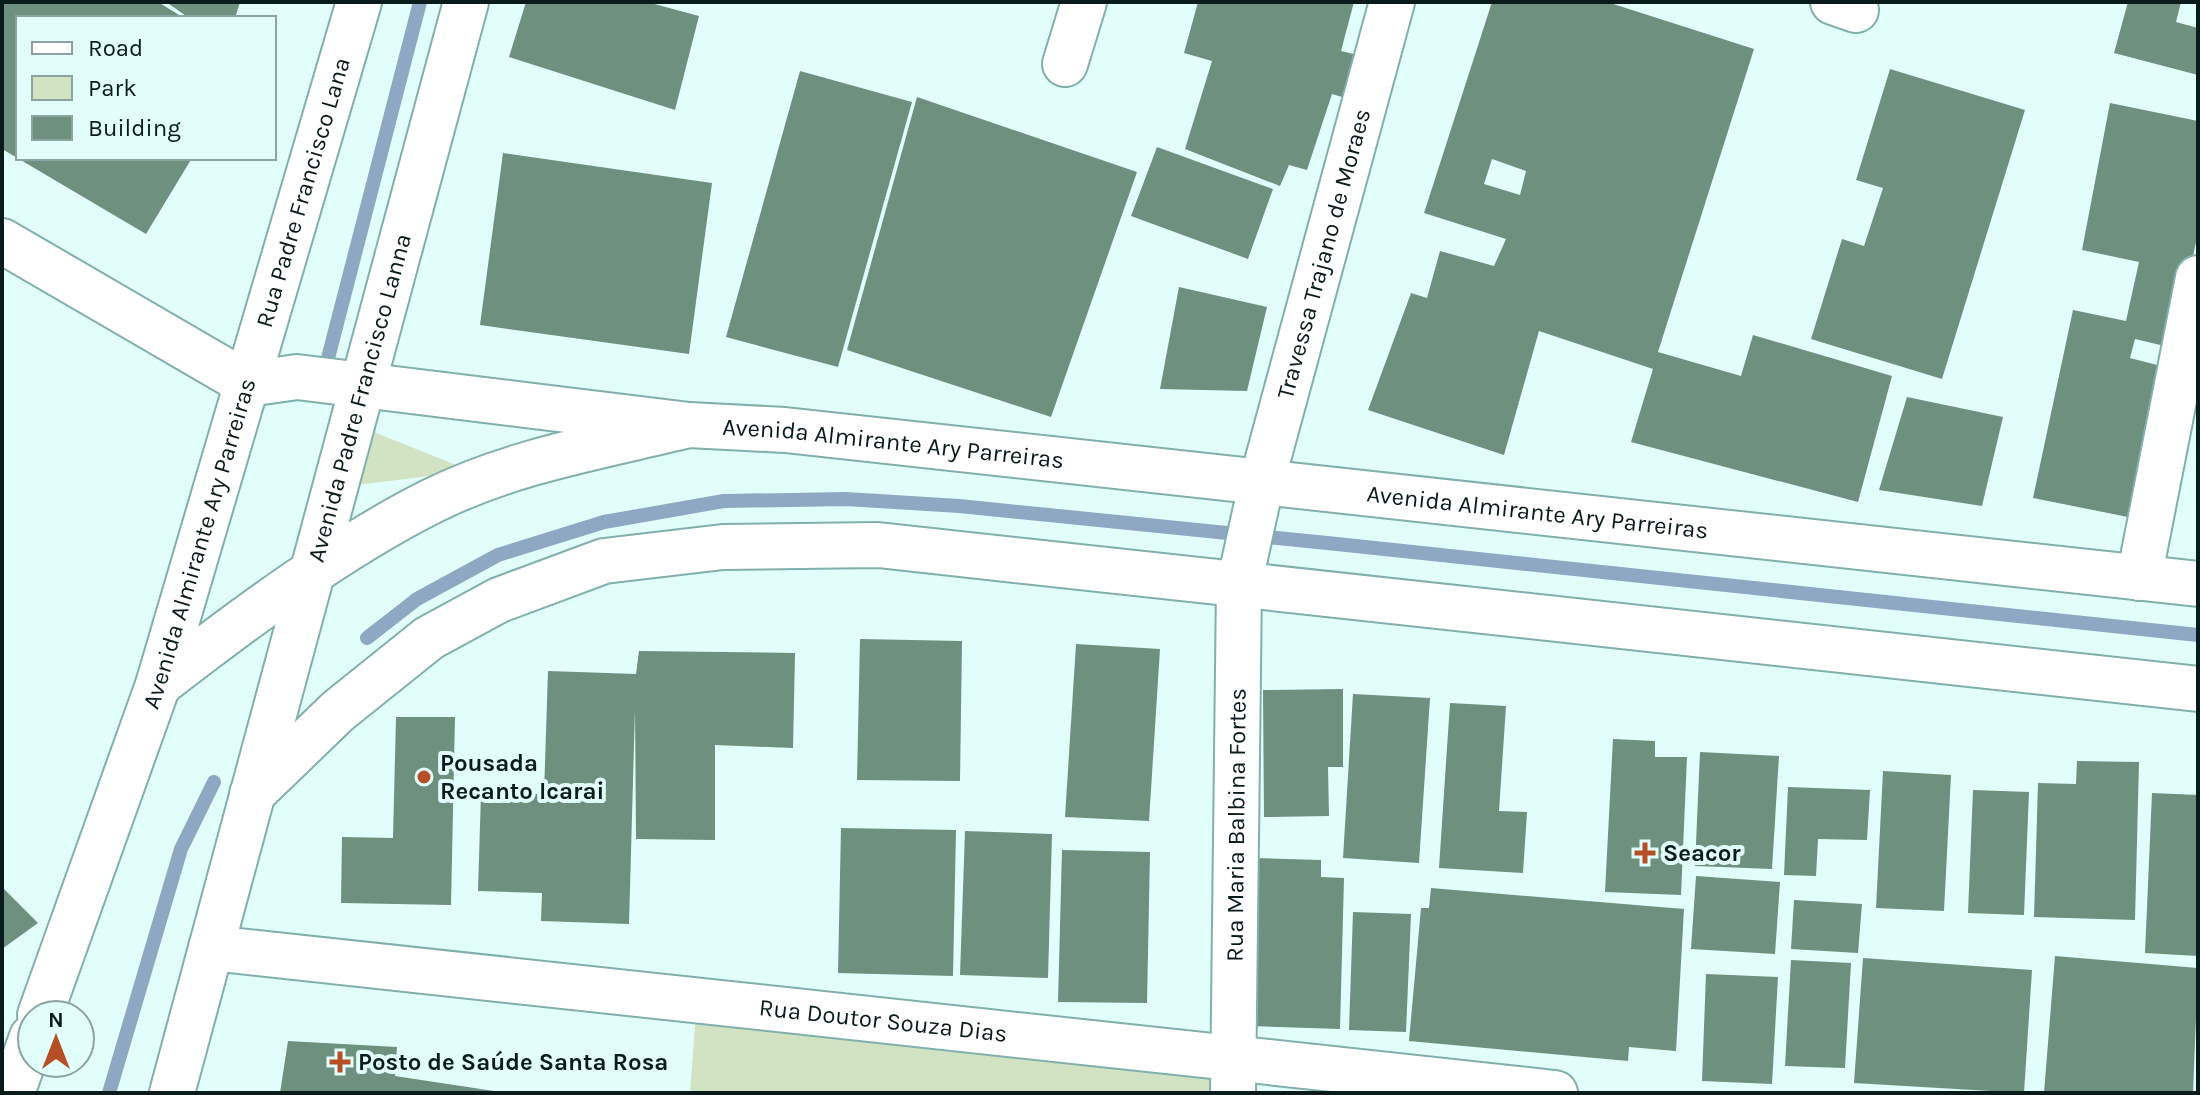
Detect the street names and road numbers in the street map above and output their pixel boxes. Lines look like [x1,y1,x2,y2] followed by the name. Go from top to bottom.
[250,54,356,331] street label: Rua Padre Francisco Lana
[1271,106,1376,402] street label: Travessa Trajano de Moraes
[302,231,417,565] street label: Avenida Padre Francisco Lanna
[137,375,262,712] street label: Avenida Almirante Ary Parreiras
[722,413,1065,474] street label: Avenida Almirante Ary Parreiras
[1365,479,1710,545] street label: Avenida Almirante Ary Parreiras
[1221,688,1252,962] street label: Rua Maria Balbina Fortes
[758,993,1009,1048] street label: Rua Doutor Souza Dias

